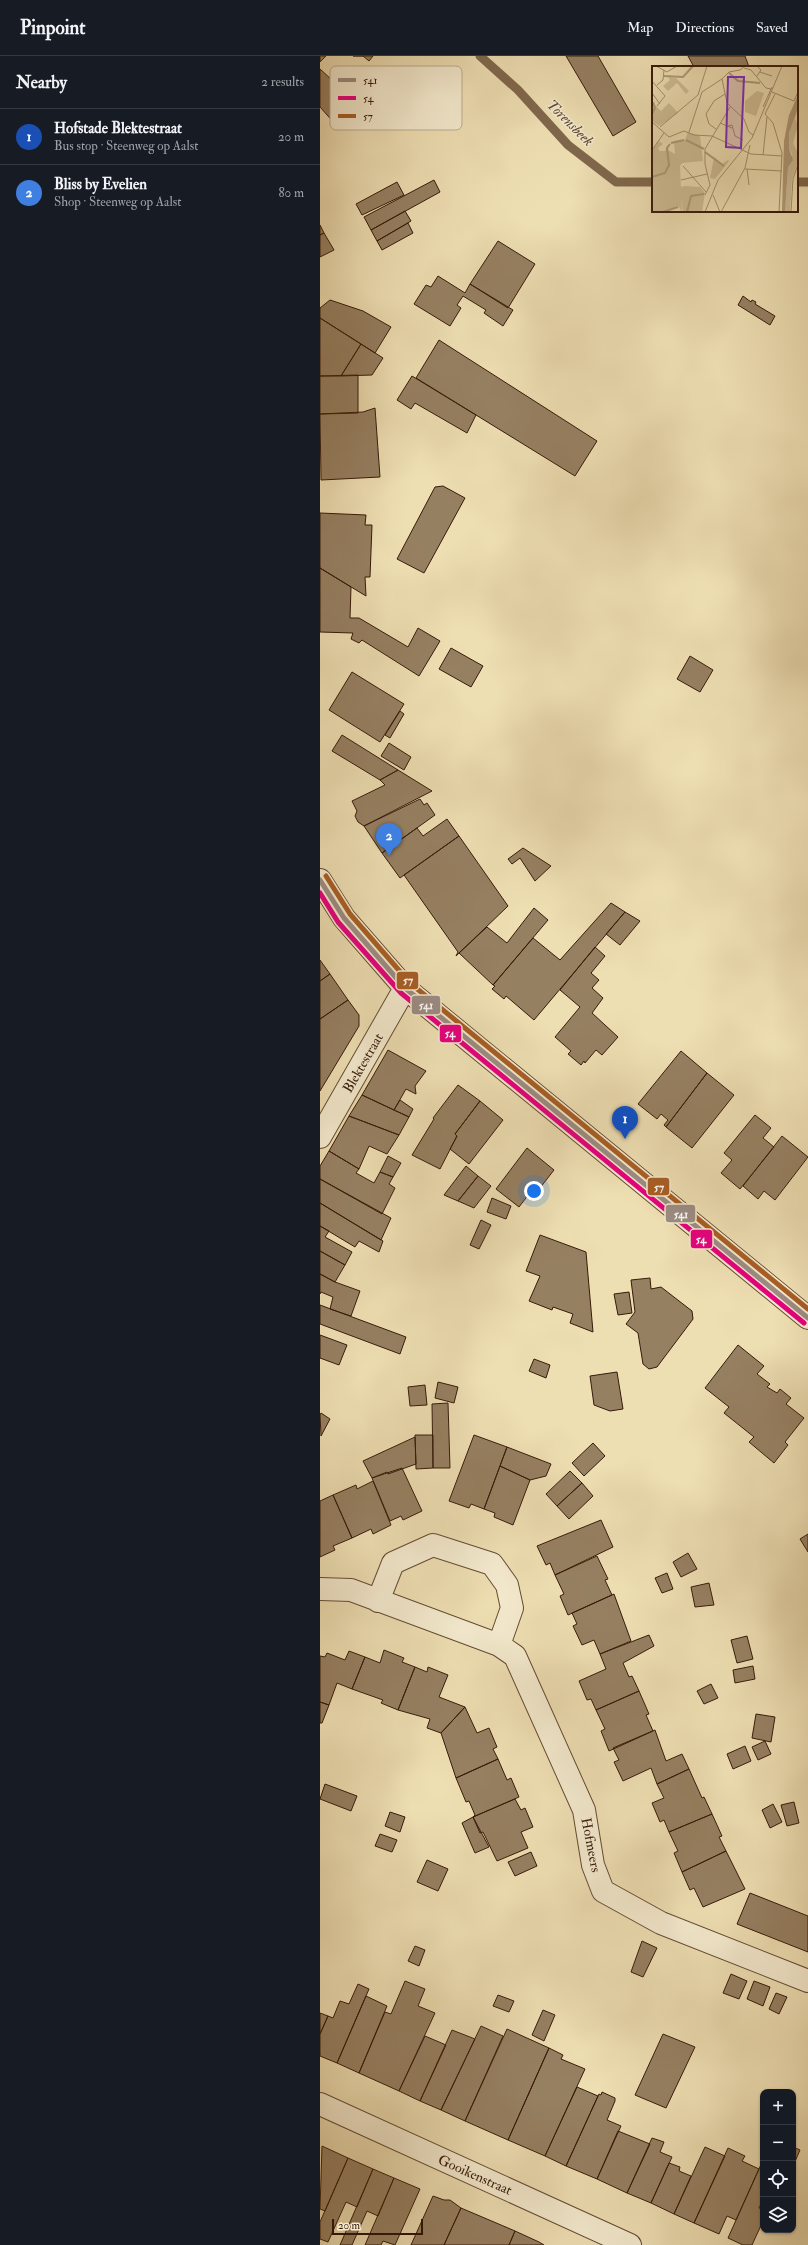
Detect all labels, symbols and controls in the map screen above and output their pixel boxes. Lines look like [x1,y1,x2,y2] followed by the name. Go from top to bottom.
[20,16,85,40] text: Pinpoint
[627,19,653,36] text: Map
[675,19,734,36] text: Directions
[756,19,788,36] text: Saved
[330,66,462,130] legend
[652,66,798,212] inset map
[16,72,67,93] text: Nearby
[261,74,304,90] text: 2 results
[363,74,377,87] text: 541
[363,92,375,105] text: 54
[543,96,597,150] water label: Torensbeek
[363,110,373,123] text: 57
[54,119,182,138] text: Hofstade Blektestraat
[27,129,31,145] text: 1
[278,129,304,145] text: 20 m
[54,138,198,154] text: Bus stop · Steenweg op Aalst
[54,175,147,194] text: Bliss by Evelien
[26,185,32,201] text: 2
[278,185,304,201] text: 80 m
[54,194,181,210] text: Shop · Steenweg op Aalst
[376,823,402,856] pin: 2
[396,971,419,990] line badge: 57
[403,974,414,987] text: 57
[411,995,441,1015] line badge: 541
[419,999,433,1013] text: 541
[439,1024,462,1043] line badge: 54
[445,1027,456,1041] text: 54
[339,1030,387,1096] street label: Blektestraat
[612,1106,638,1139] pin: 1
[647,1177,670,1196] line badge: 57
[524,1181,544,1201] your location
[654,1181,665,1194] text: 57
[665,1204,696,1223] line badge: 541
[674,1208,688,1222] text: 541
[690,1229,713,1249] line badge: 54
[696,1233,707,1247] text: 54
[577,1816,605,1874] street label: Hofmeers
[760,2089,796,2233] map controls
[760,2089,796,2125] button: +
[760,2125,796,2161] button: −
[435,2151,515,2199] street label: Gooikenstraat
[760,2161,796,2197] button: locate
[760,2197,796,2233] button: layers
[332,2217,423,2236] scale bar
[338,2219,360,2232] text: 20 m

